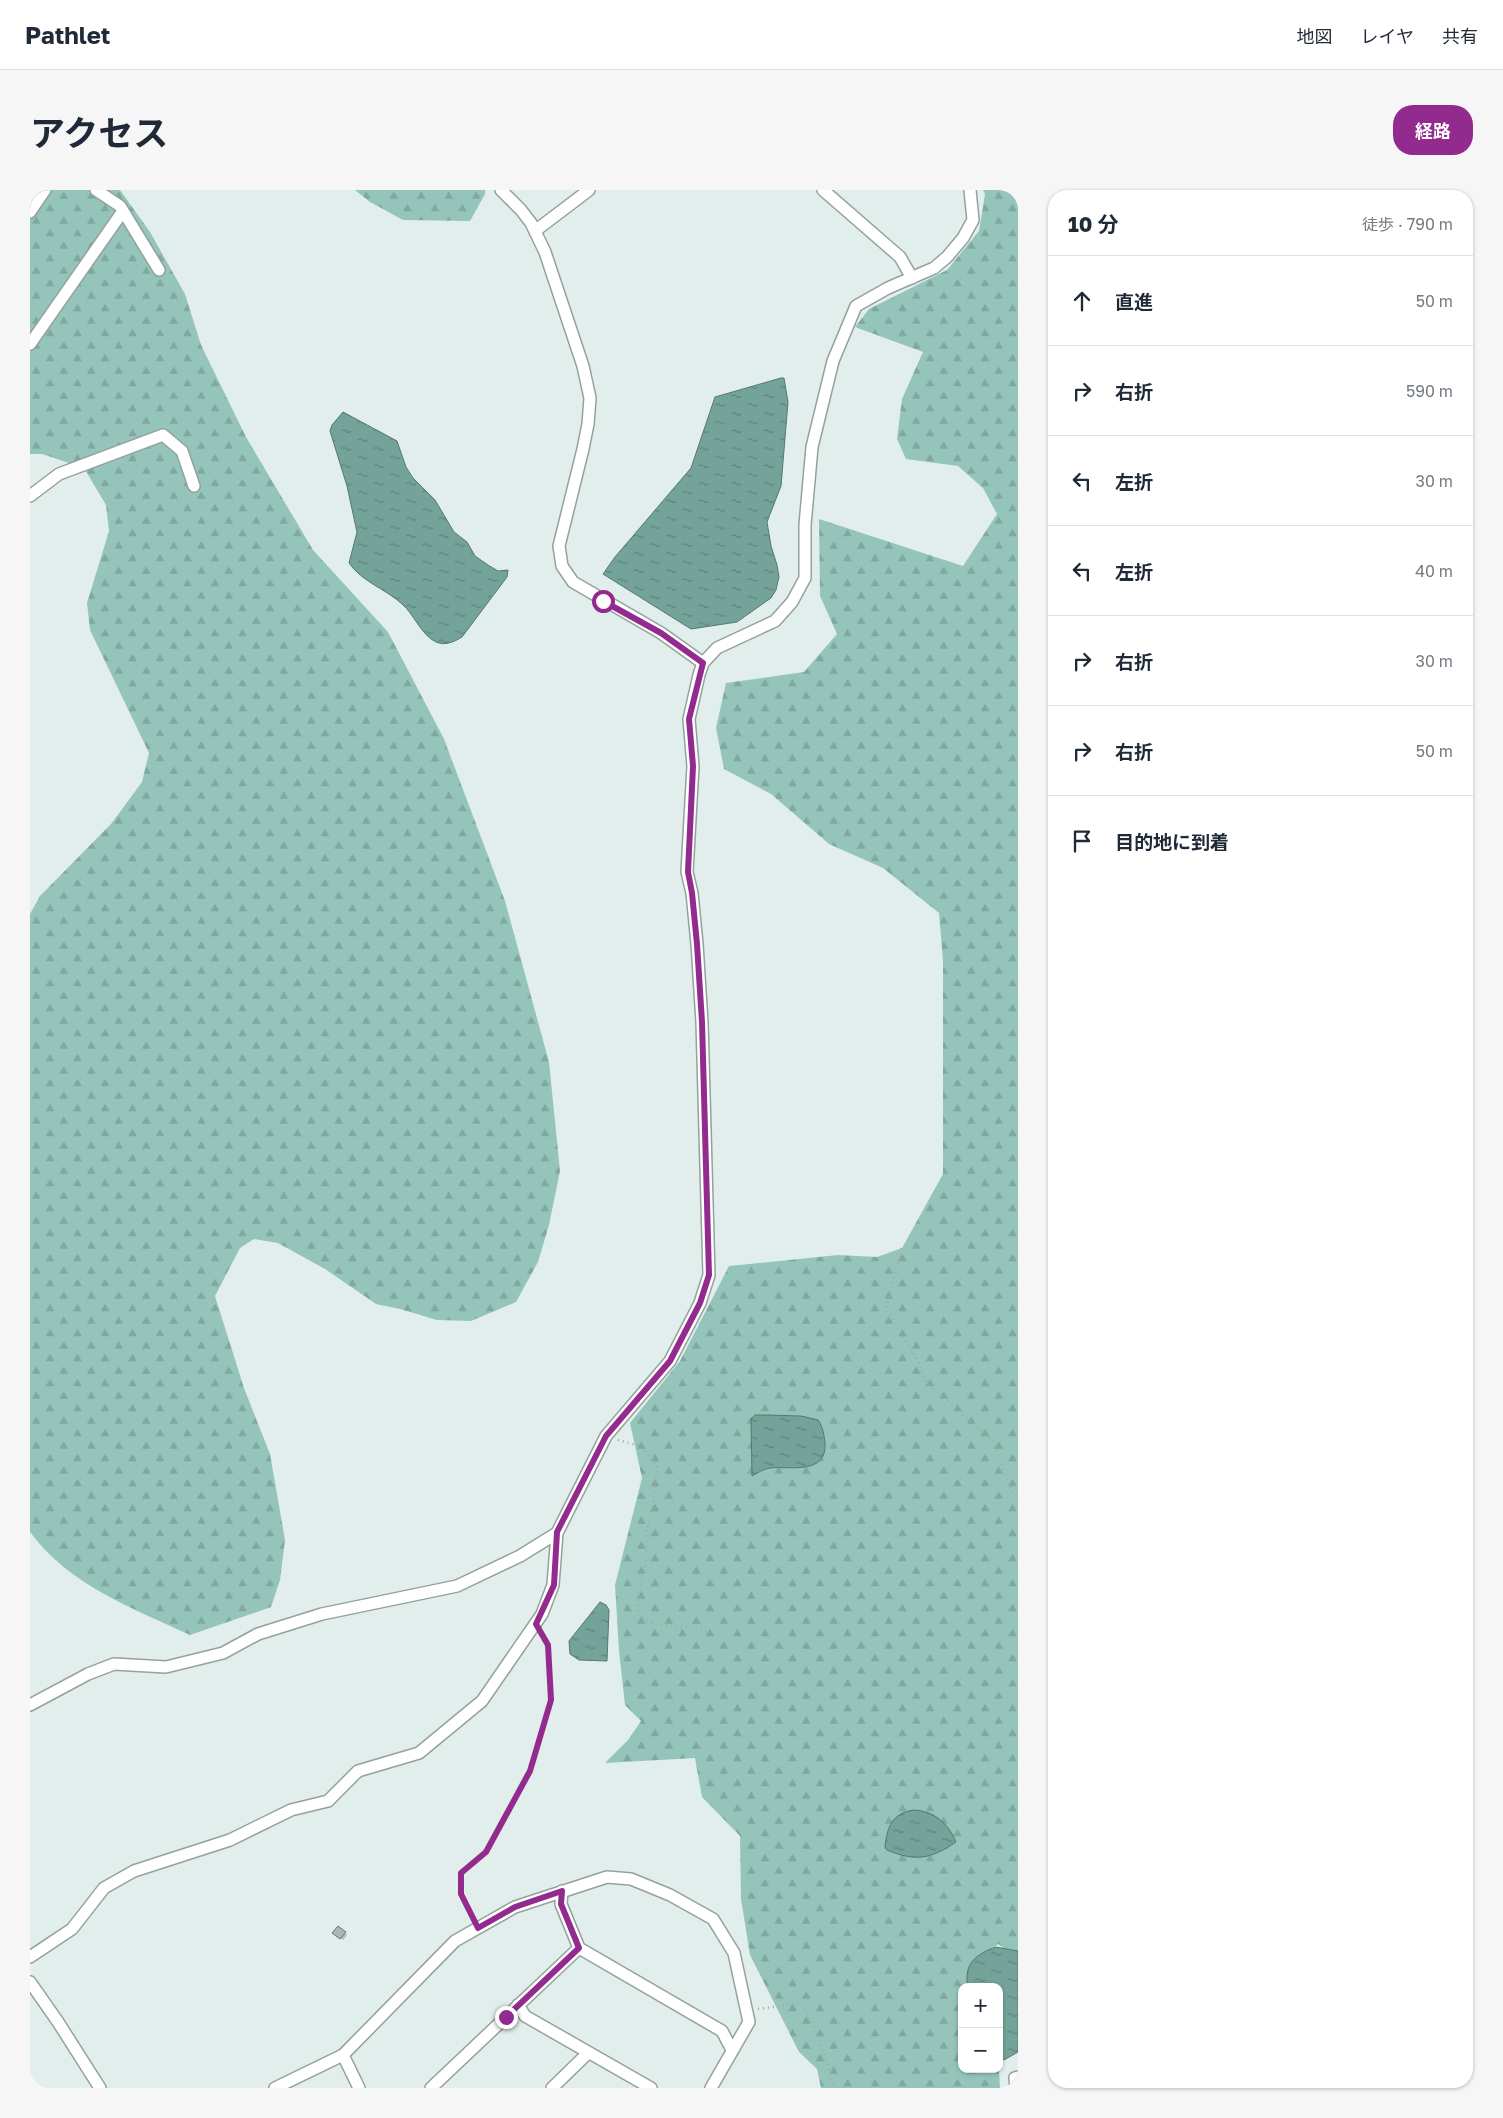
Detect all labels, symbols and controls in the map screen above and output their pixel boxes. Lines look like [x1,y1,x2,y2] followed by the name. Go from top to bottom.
[25,20,110,49] text: Pathlet
[1297,25,1333,47] text: 地図
[1361,25,1414,47] text: レイヤ
[1442,25,1478,47] text: 共有
[1393,105,1473,155] button: 経路
[30,112,168,154] text: アクセス
[1068,211,1119,237] text: 10 分
[1362,214,1453,234] text: 徒歩 · 790 m
[1068,287,1096,315] icon: ahead
[1115,290,1153,313] text: 直進
[1416,291,1453,311] text: 50 m
[1068,377,1096,405] icon: right
[1115,380,1153,403] text: 右折
[1406,381,1453,401] text: 590 m
[1068,467,1096,495] icon: left
[1115,470,1153,493] text: 左折
[1416,471,1453,491] text: 30 m
[1068,557,1096,585] icon: left
[1115,560,1153,583] text: 左折
[1415,561,1453,581] text: 40 m
[592,590,615,613] route start
[1068,647,1096,675] icon: right
[1115,650,1153,673] text: 右折
[1416,651,1453,671] text: 30 m
[1068,737,1096,765] icon: right
[1115,740,1153,763] text: 右折
[1416,741,1453,761] text: 50 m
[1068,827,1096,855] icon: arrive
[1115,830,1229,853] text: 目的地に到着
[958,1983,1003,2073] map controls
[958,1983,1003,2028] button: +
[495,2006,518,2029] route end
[958,2028,1003,2073] button: −

